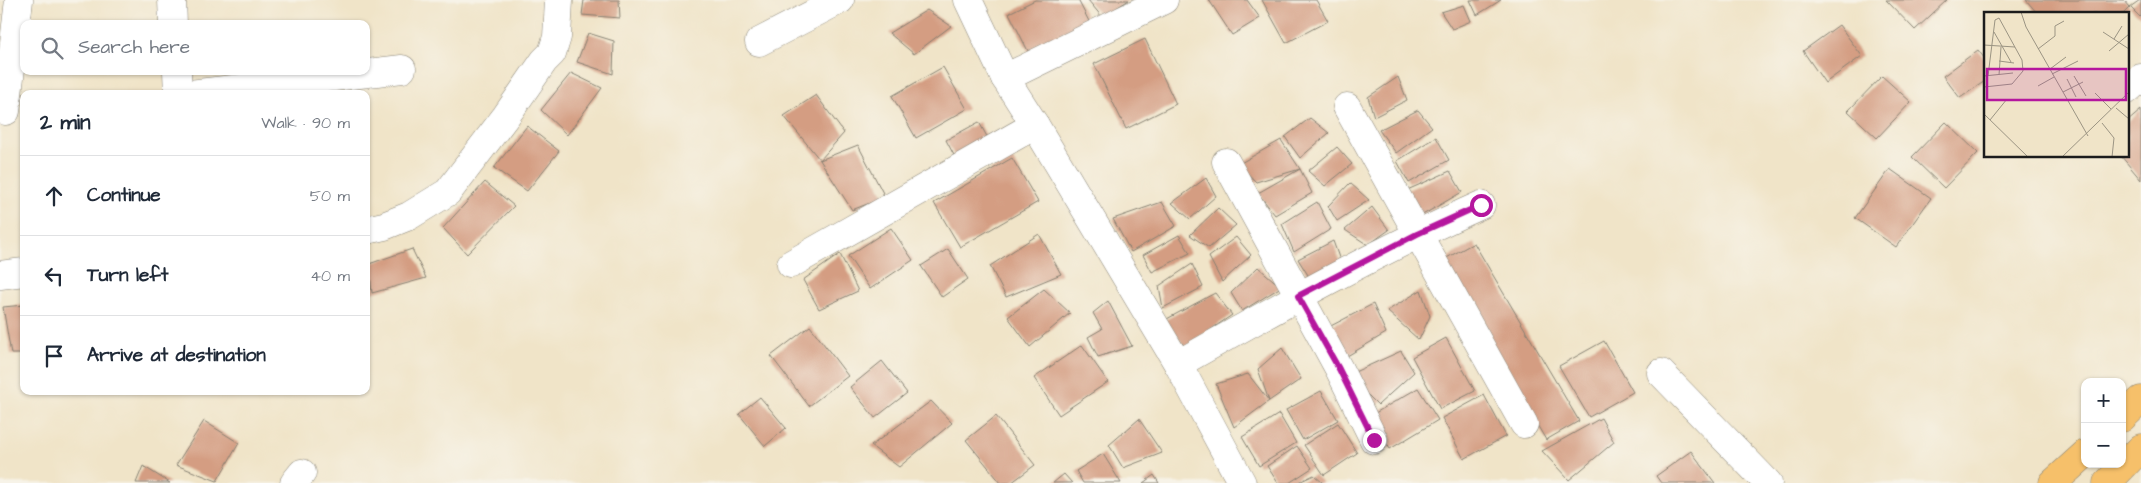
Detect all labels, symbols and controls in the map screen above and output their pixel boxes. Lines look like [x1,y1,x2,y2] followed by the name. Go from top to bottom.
[1984,12,2128,158] inset map
[20,20,370,75] search box
[38,34,66,62] icon: search
[78,34,190,61] text: Search here
[40,108,90,137] text: 2 min
[261,112,350,134] text: Walk · 90 m
[40,182,68,210] icon: ahead
[87,182,161,209] text: Continue
[310,185,350,207] text: 50 m
[1470,194,1493,217] route start
[40,262,68,290] icon: left
[87,262,168,289] text: Turn left
[310,265,350,287] text: 40 m
[40,342,68,370] icon: arrive
[87,342,266,369] text: Arrive at destination
[2081,378,2126,468] map controls
[2081,378,2126,423] button: +
[2081,423,2126,468] button: −
[1363,429,1386,452] route end

